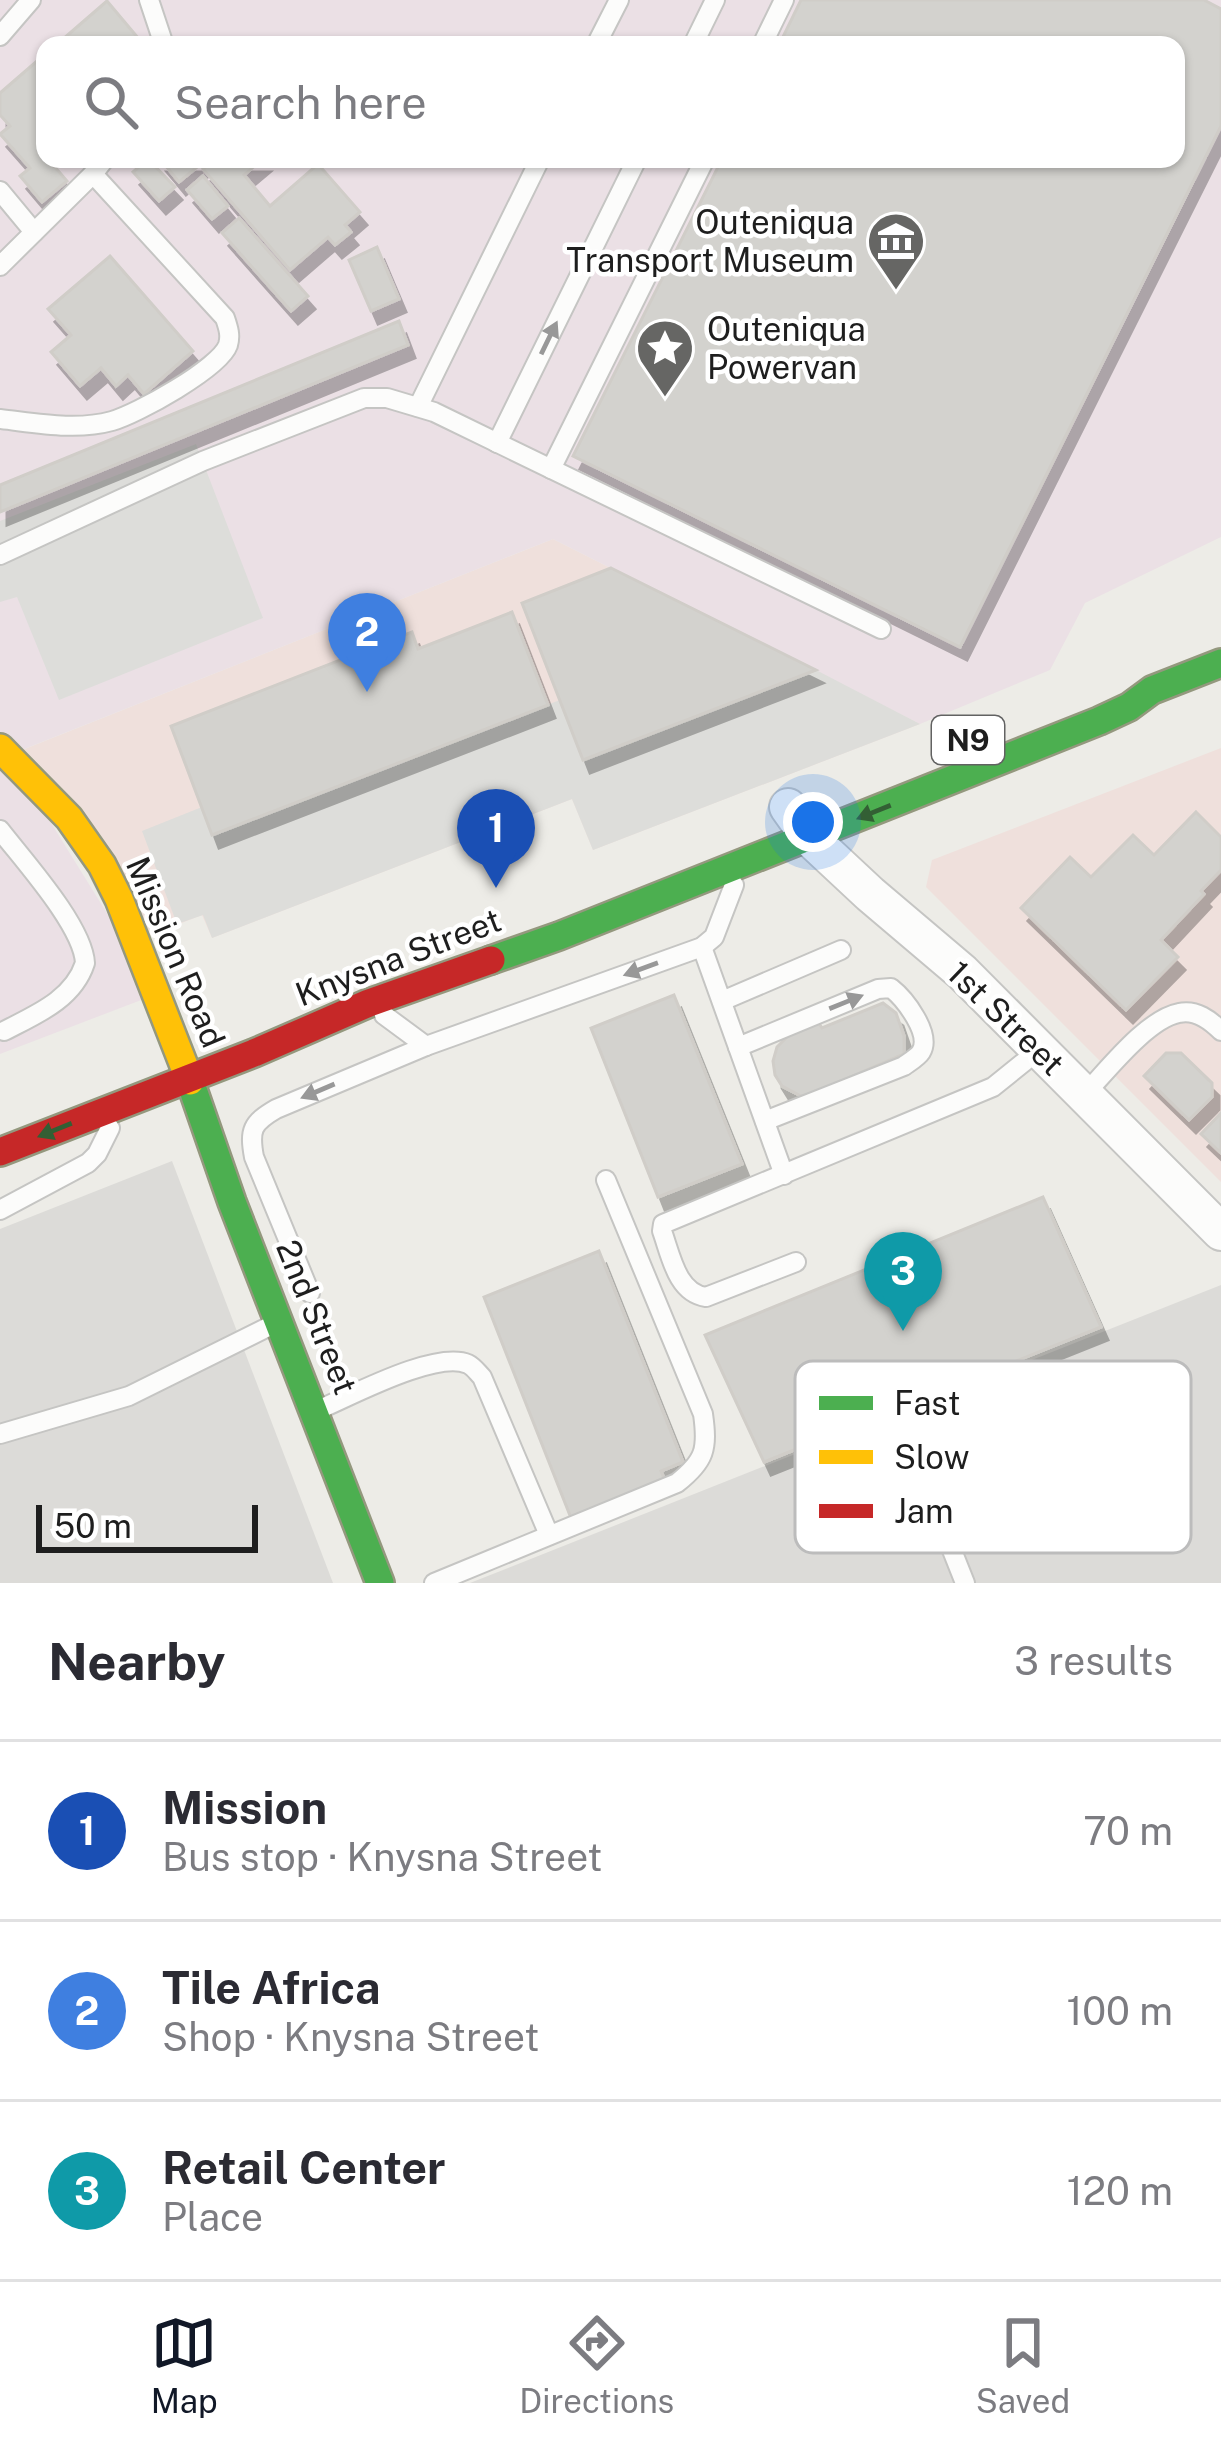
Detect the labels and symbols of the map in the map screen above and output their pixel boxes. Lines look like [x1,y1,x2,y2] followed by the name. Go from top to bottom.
[566,203,854,279] place label: Outeniqua Transport Museum
[865,210,927,292] museum icon: Outeniqua Transport Museum
[707,310,866,386] place label: Outeniqua Powervan
[634,317,696,399] place icon: Outeniqua Powervan
[538,321,558,355] one-way arrow
[328,593,406,692] pin: 2
[932,716,1004,764] road number: N9
[457,789,535,888] pin: 1
[783,792,843,852] your location
[855,803,891,822] one-way arrow
[119,851,233,1053] street label: Mission Road
[290,900,506,1014] street label: Knysna Street
[940,953,1072,1083] street label: 1st Street
[623,960,659,979] one-way arrow
[829,992,865,1011] one-way arrow
[300,1082,336,1101] one-way arrow
[37,1121,73,1140] one-way arrow
[864,1232,942,1331] pin: 3
[269,1234,365,1400] street label: 2nd Street
[795,1361,1191,1553] legend
[894,1384,961,1422] text: Fast
[894,1438,969,1476] text: Slow
[894,1492,954,1530] text: Jam
[36,1499,258,1552] scale bar

